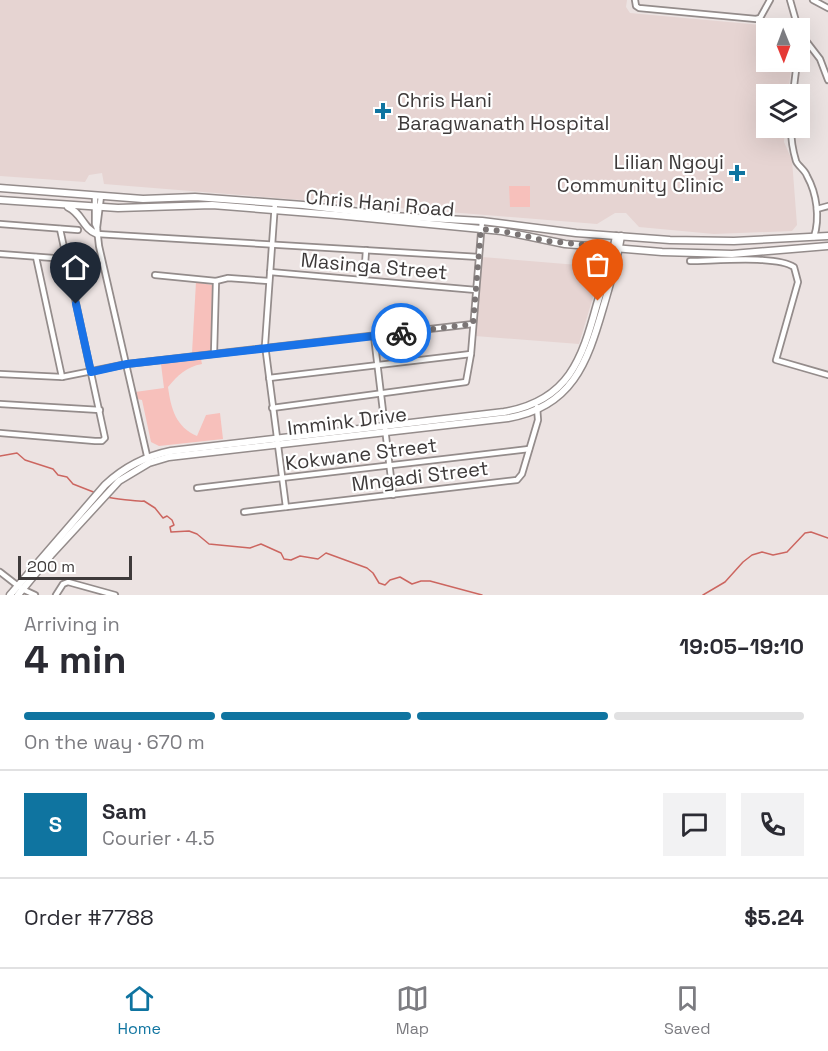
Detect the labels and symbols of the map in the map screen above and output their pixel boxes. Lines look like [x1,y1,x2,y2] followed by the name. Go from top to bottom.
[756,18,810,72] north arrow
[397,87,609,136] place label: Chris Hani Baragwanath Hospital
[374,102,392,120] marker: Chris Hani Baragwanath Hospital
[557,149,724,198] place label: Lilian Ngoyi Community Clinic
[728,164,746,182] marker: Lilian Ngoyi Community Clinic
[305,184,455,222] street label: Chris Hani Road
[572,239,623,301] pin
[50,242,101,304] pin
[300,247,448,285] street label: Masinga Street
[371,303,431,363] courier
[286,401,408,441] street label: Immink Drive
[284,432,438,476] street label: Kokwane Street
[350,455,490,497] street label: Mngadi Street
[18,553,132,580] scale bar

